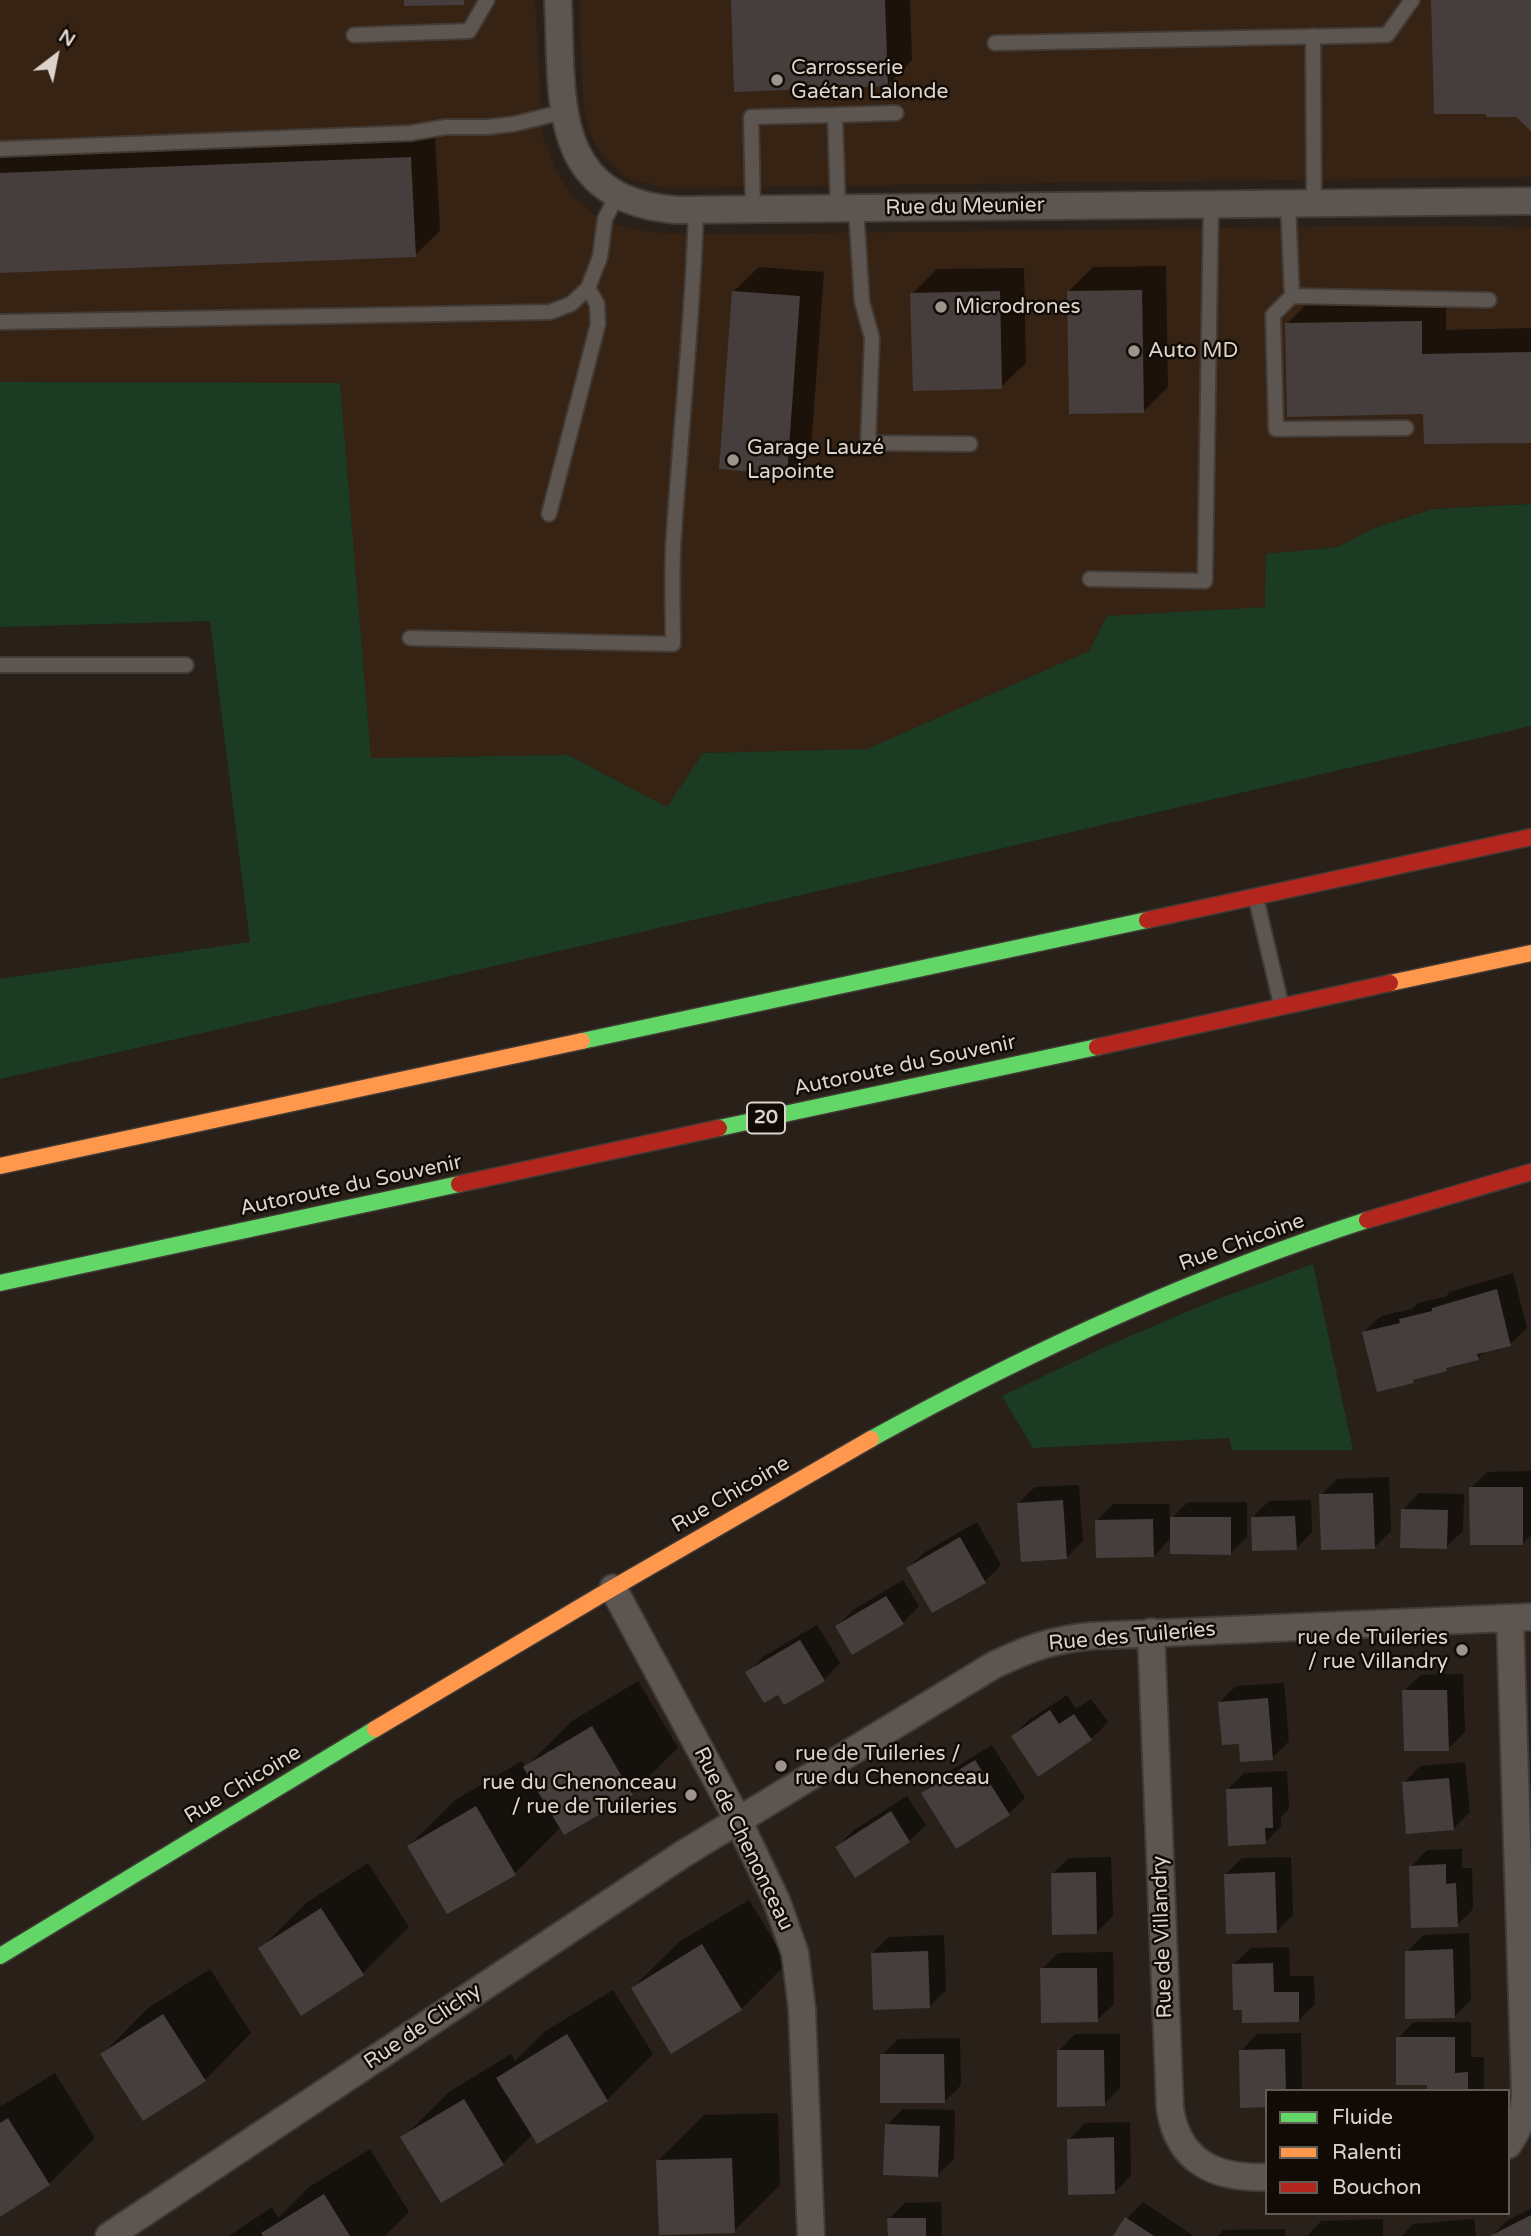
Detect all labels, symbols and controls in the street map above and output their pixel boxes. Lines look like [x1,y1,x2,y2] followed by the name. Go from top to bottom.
[21,21,91,91] north arrow
[55,25,79,52] text: N
[791,55,948,105] place label: Carrosserie Gaétan Lalonde
[769,72,785,88] marker: Carrosserie Gaétan Lalonde
[885,193,1045,221] street label: Rue du Meunier
[955,294,1080,320] place label: Microdrones
[933,299,949,315] marker: Microdrones
[1148,338,1238,364] place label: Auto MD
[1126,343,1142,359] marker: Auto MD
[747,435,884,485] place label: Garage Lauzé Lapointe
[725,452,741,468] marker: Garage Lauzé Lapointe
[792,1030,1018,1102] street label: Autoroute du Souvenir
[747,1102,785,1134] road number: 20
[238,1150,464,1222] street label: Autoroute du Souvenir
[1176,1209,1308,1277] street label: Rue Chicoine
[668,1451,794,1539] street label: Rue Chicoine
[1047,1617,1217,1657] street label: Rue des Tuileries
[1297,1625,1448,1675] place label: rue de Tuileries / rue Villandry
[1454,1642,1470,1658] marker: rue de Tuileries / rue Villandry
[180,1740,306,1830] street label: Rue Chicoine
[795,1741,990,1791] place label: rue de Tuileries / rue du Chenonceau
[688,1743,798,1935] street label: Rue de Chenonceau
[773,1758,789,1774] marker: rue de Tuileries / rue du Chenonceau
[482,1770,677,1820] place label: rue du Chenonceau / rue de Tuileries
[683,1787,699,1803] marker: rue du Chenonceau / rue de Tuileries
[1148,1855,1178,2019] street label: Rue de Villandry
[360,1979,486,2075] street label: Rue de Clichy
[1265,2089,1510,2215] legend
[1332,2105,1393,2130] text: Fluide
[1332,2140,1402,2165] text: Ralenti
[1332,2175,1422,2200] text: Bouchon

